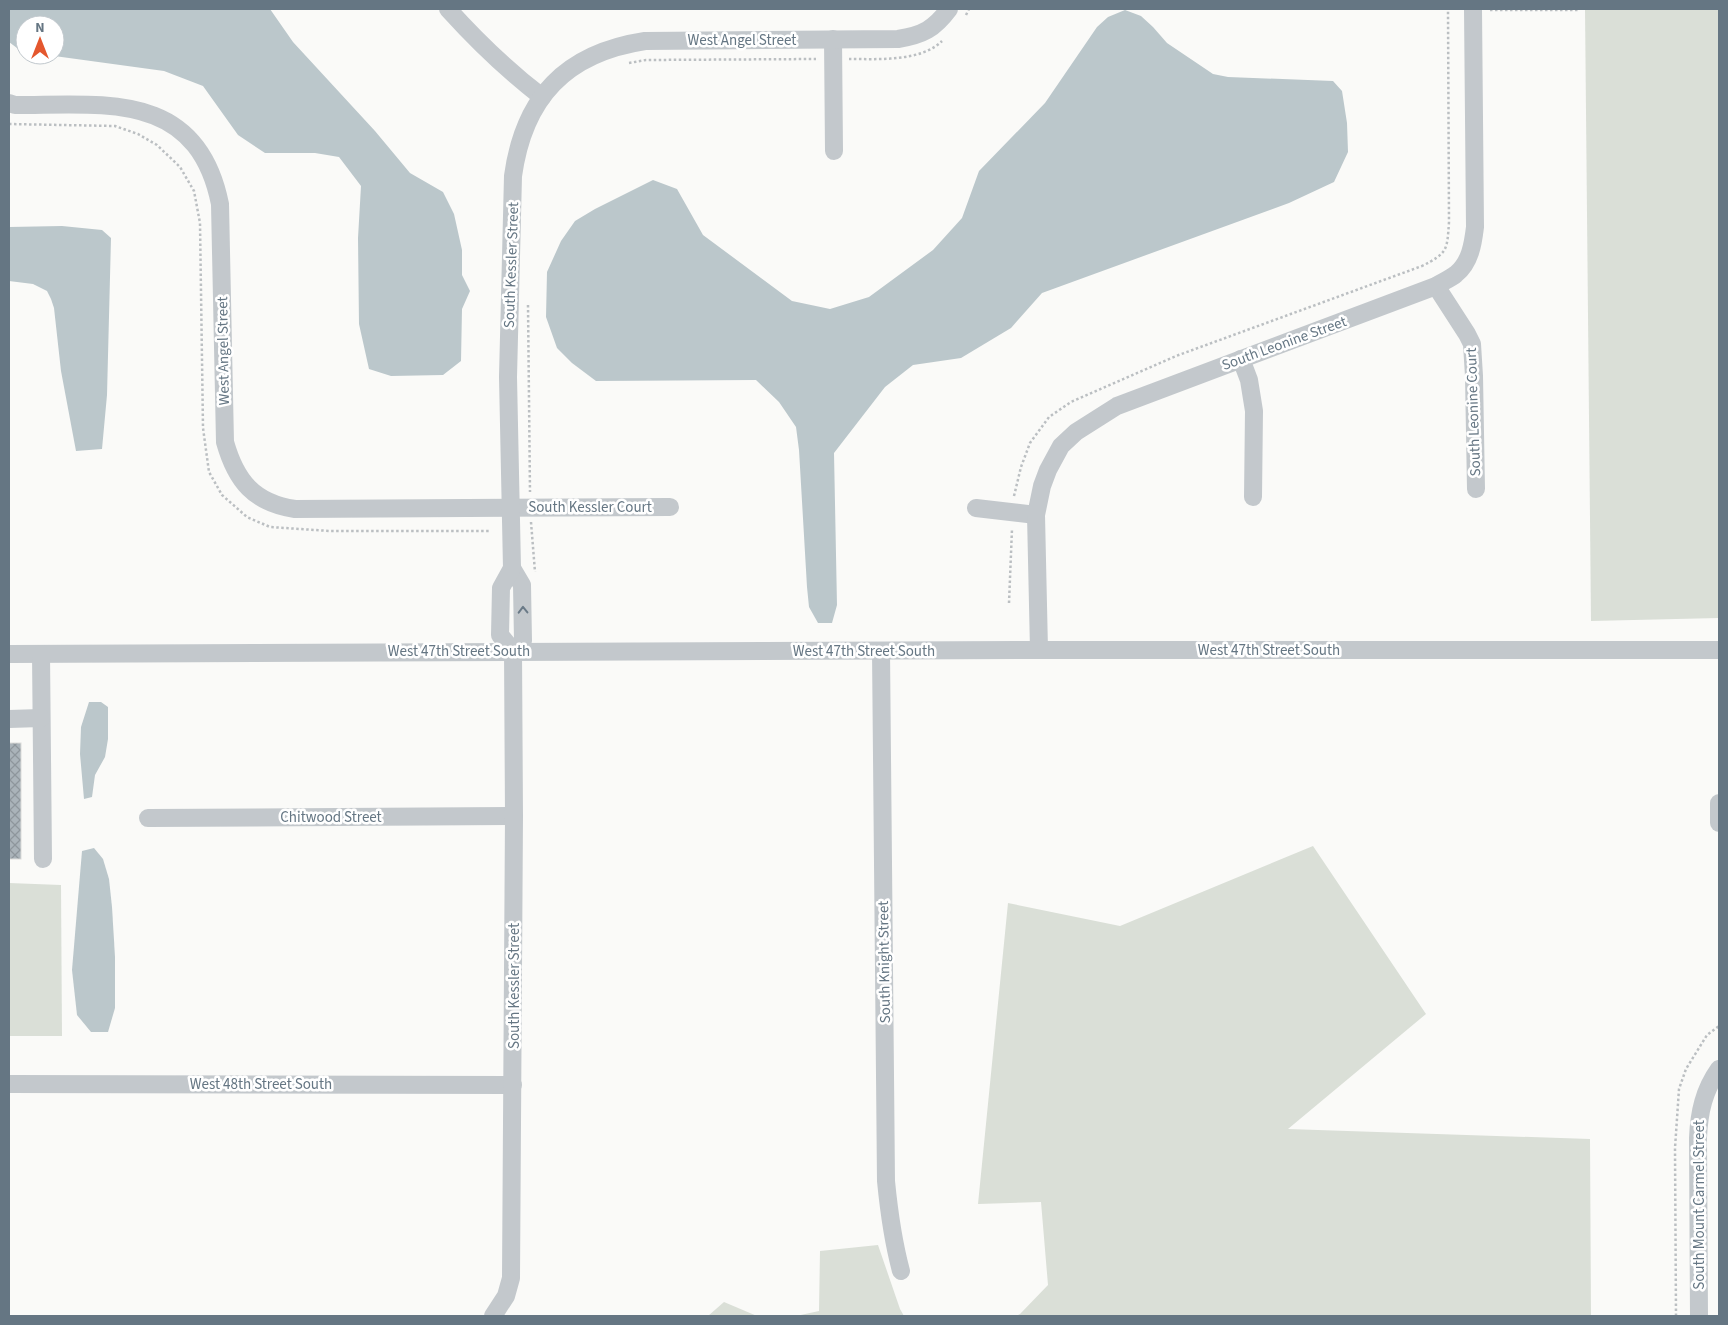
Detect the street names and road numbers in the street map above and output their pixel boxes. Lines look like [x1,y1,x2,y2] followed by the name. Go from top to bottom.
[688,30,796,51] street label: West Angel Street
[499,202,524,328] street label: South Kessler Street
[212,296,235,406] street label: West Angel Street
[1219,311,1349,376] street label: South Leonine Street
[1461,347,1486,477] street label: South Leonine Court
[528,497,652,518] street label: South Kessler Court
[1198,640,1340,661] street label: West 47th Street South
[388,641,530,662] street label: West 47th Street South
[793,641,935,662] street label: West 47th Street South
[280,807,382,828] street label: Chitwood Street
[873,901,896,1023] street label: South Knight Street
[504,923,525,1049] street label: South Kessler Street
[190,1074,332,1095] street label: West 48th Street South
[1689,1120,1710,1290] street label: South Mount Carmel Street

